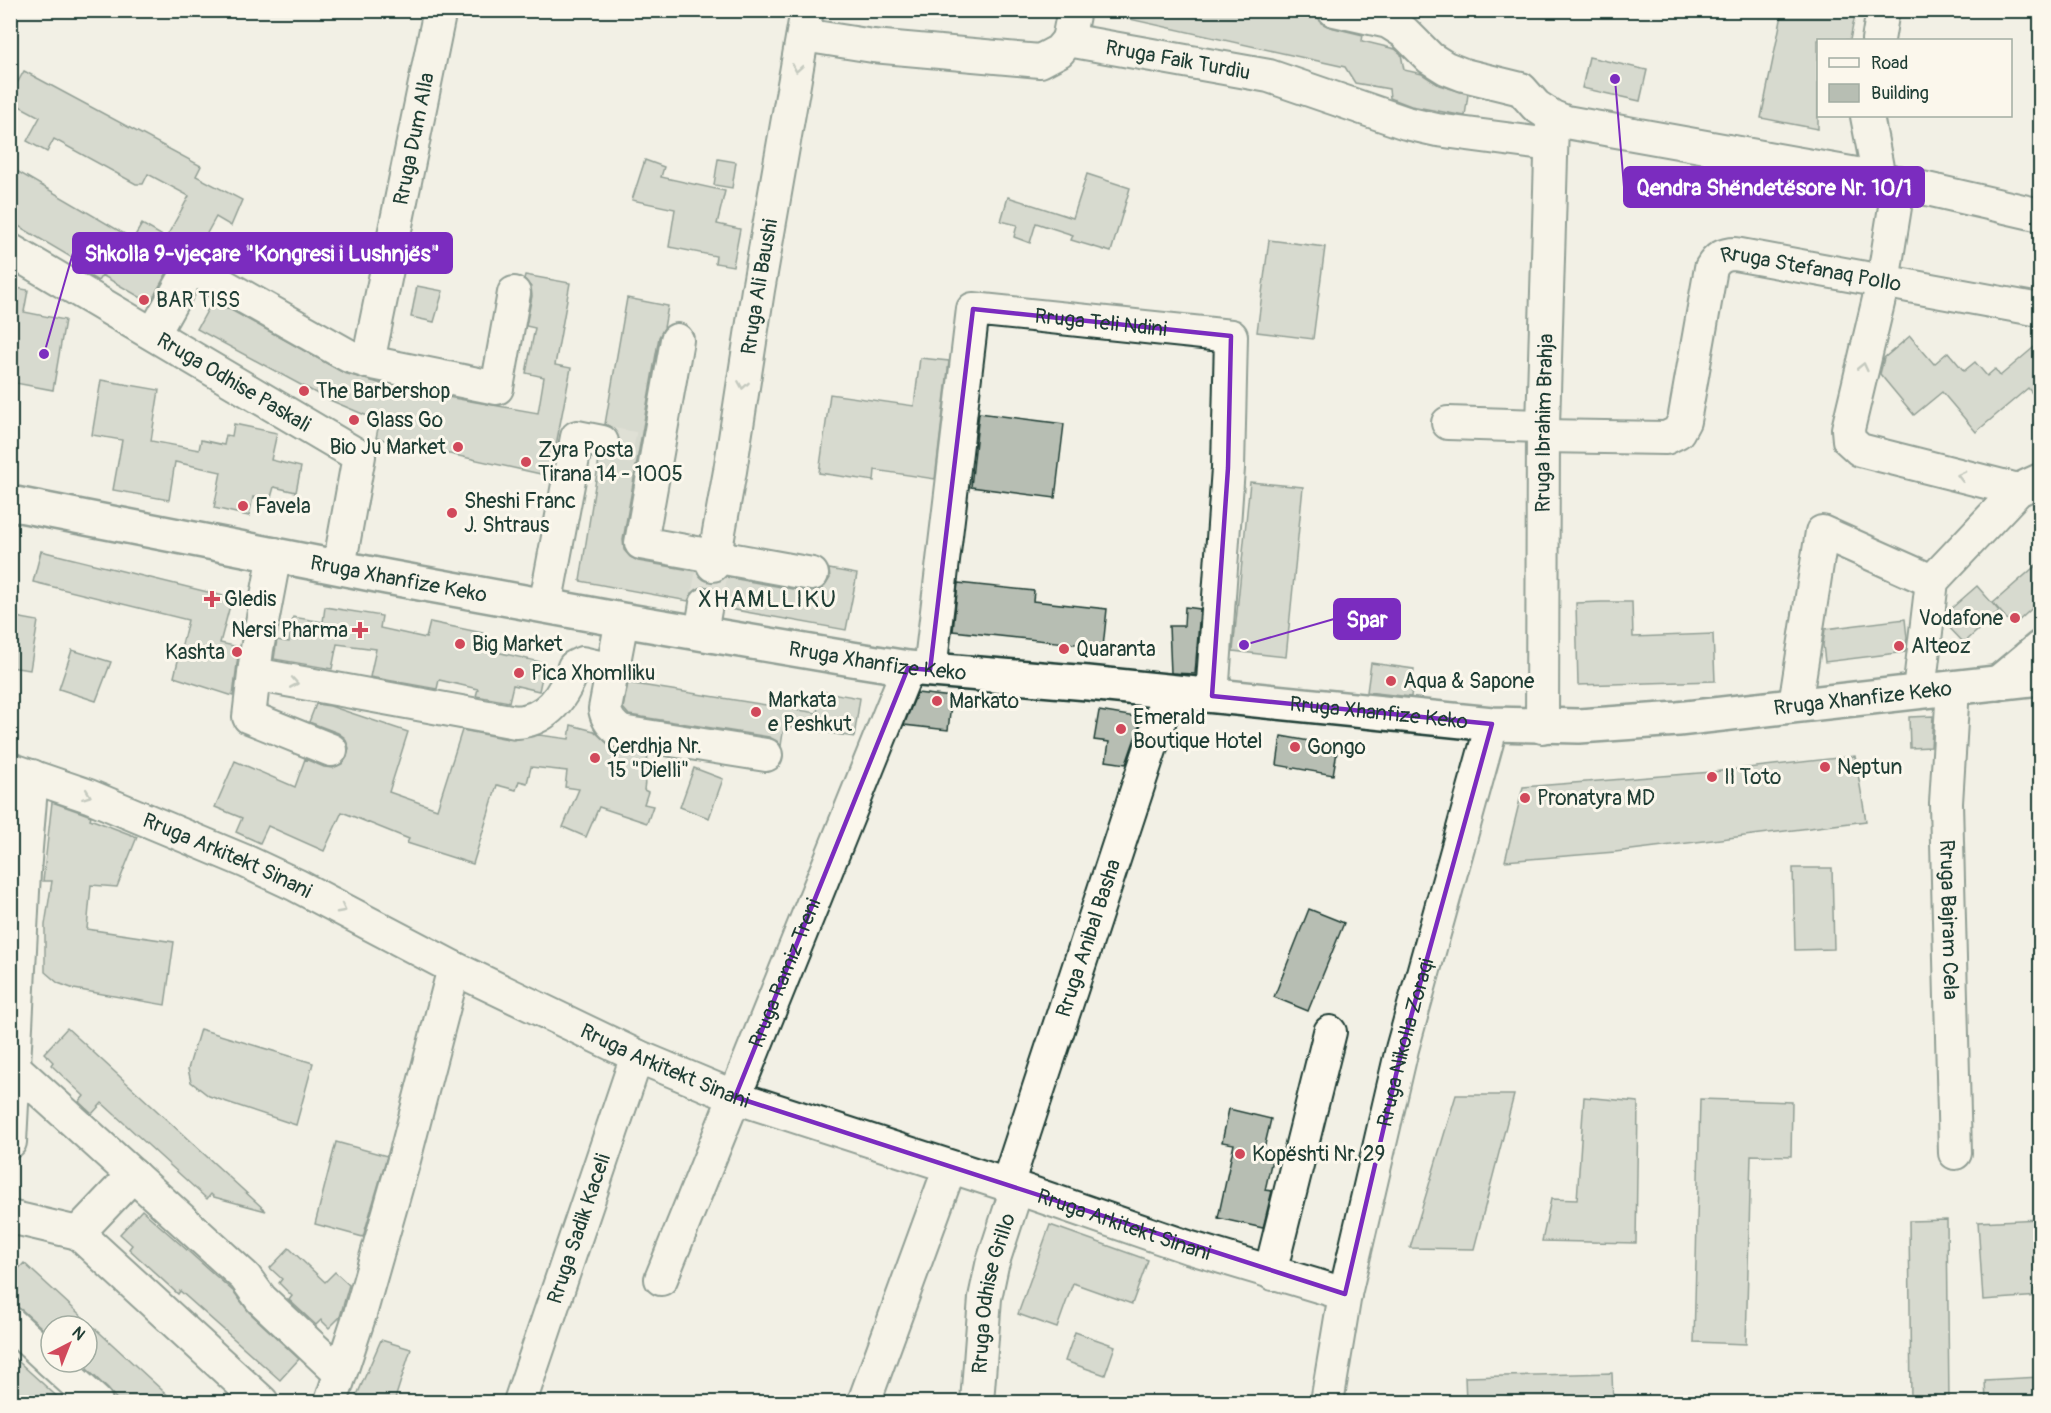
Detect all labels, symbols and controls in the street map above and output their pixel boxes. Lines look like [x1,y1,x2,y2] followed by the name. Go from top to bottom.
[1103,33,1253,86] street label: Rruga Faik Turdiu
[1817,39,2012,117] legend
[1871,52,1908,75] text: Road
[791,63,804,73] one-way arrow
[387,70,440,207] street label: Rruga Dum Alla
[1871,82,1929,105] text: Building
[1624,167,1924,207] callout: Qendra Shëndetësore Nr. 10/1
[1636,174,1912,202] text: Qendra Shëndetësore Nr. 10/1
[735,217,784,357] street label: Rruga Ali Baushi
[73,233,452,273] callout: Shkolla 9-vjeçare "Kongresi i Lushnjës"
[84,240,440,268] text: Shkolla 9-vjeçare "Kongresi i Lushnjës"
[1718,240,1904,298] street label: Rruga Stefanaq Pollo
[156,287,240,314] place label: BAR TISS
[137,293,151,307] marker: BAR TISS
[1033,302,1168,343] street label: Rruga Teli Ndini
[152,326,316,438] street label: Rruga Odhise Paskali
[1529,333,1559,512] street label: Rruga Ibrahim Brahja
[1855,362,1868,372] one-way arrow
[316,378,450,405] place label: The Barbershop
[738,380,750,389] one-way arrow
[297,384,311,398] marker: The Barbershop
[366,407,443,434] place label: Glass Go
[347,413,361,427] marker: Glass Go
[329,434,447,461] place label: Bio Ju Market
[538,437,683,488] place label: Zyra Posta Tirana 14 - 1005
[451,440,465,454] marker: Bio Ju Market
[519,455,533,469] marker: Zyra Posta Tirana 14 - 1005
[1957,470,1967,483] one-way arrow
[464,488,576,539] place label: Sheshi Franc J. Shtraus
[255,493,311,520] place label: Favela
[236,499,250,513] marker: Favela
[445,506,459,520] marker: Sheshi Franc J. Shtraus
[308,549,489,609] street label: Rruga Xhanfize Keko
[698,585,838,614] district label: XHAMLLIKU
[224,586,277,613] place label: Gledis
[205,592,219,606] marker: Gledis
[1334,599,1400,639] callout: Spar
[1918,605,2004,632] place label: Vodafone
[1346,606,1389,634] text: Spar
[2008,611,2022,625] marker: Vodafone
[231,617,348,644] place label: Nersi Pharma
[353,623,367,637] marker: Nersi Pharma
[472,631,563,658] place label: Big Market
[1911,633,1971,660] place label: Alteoz
[787,635,967,686] street label: Rruga Xhanfize Keko
[1076,636,1156,663] place label: Quaranta
[453,637,467,651] marker: Big Market
[165,639,225,666] place label: Kashta
[1892,639,1906,653] marker: Alteoz
[1057,642,1071,656] marker: Quaranta
[230,645,244,659] marker: Kashta
[531,660,655,687] place label: Pica Xhomlliku
[512,666,526,680] marker: Pica Xhomlliku
[1403,668,1535,695] place label: Aqua & Sapone
[1384,674,1398,688] marker: Aqua & Sapone
[1772,675,1953,722] street label: Rruga Xhanfize Keko
[289,676,299,688] one-way arrow
[768,687,852,738] place label: Markata e Peshkut
[949,688,1019,715] place label: Markato
[1288,690,1469,735] street label: Rruga Xhanfize Keko
[930,694,944,708] marker: Markato
[1133,704,1263,755] place label: Emerald Boutique Hotel
[749,705,763,719] marker: Markata e Peshkut
[1114,722,1128,736] marker: Emerald Boutique Hotel
[607,733,702,784] place label: Çerdhja Nr. 15 "Dielli"
[1307,734,1366,761] place label: Gongo
[1288,740,1302,754] marker: Gongo
[588,751,602,765] marker: Çerdhja Nr. 15 "Dielli"
[1837,754,1902,781] place label: Neptun
[1818,760,1832,774] marker: Neptun
[1724,764,1781,791] place label: Il Toto
[1705,770,1719,784] marker: Il Toto
[1537,785,1655,812] place label: Pronatyra MD
[81,788,92,800] one-way arrow
[1518,791,1532,805] marker: Pronatyra MD
[139,807,317,905] street label: Rruga Arkitekt Sinani
[1933,839,1965,1000] street label: Rruga Bajram Cela
[1050,856,1127,1020] street label: Rruga Anibal Basha
[742,894,827,1052] street label: Rruga Ramiz Treni
[336,902,346,913] one-way arrow
[1371,955,1440,1130] street label: Rruga Nikolla Zoraqi
[576,1017,753,1114] street label: Rruga Arkitekt Sinani
[1252,1141,1385,1168] place label: Kopështi Nr. 29
[1233,1147,1247,1161] marker: Kopështi Nr. 29
[541,1150,617,1307] street label: Rruga Sadik Kaceli
[1034,1182,1214,1267] street label: Rruga Arkitekt Sinani
[966,1210,1021,1375] street label: Rruga Odhise Grillo
[39,1314,99,1374] north arrow
[68,1323,89,1345] text: N

